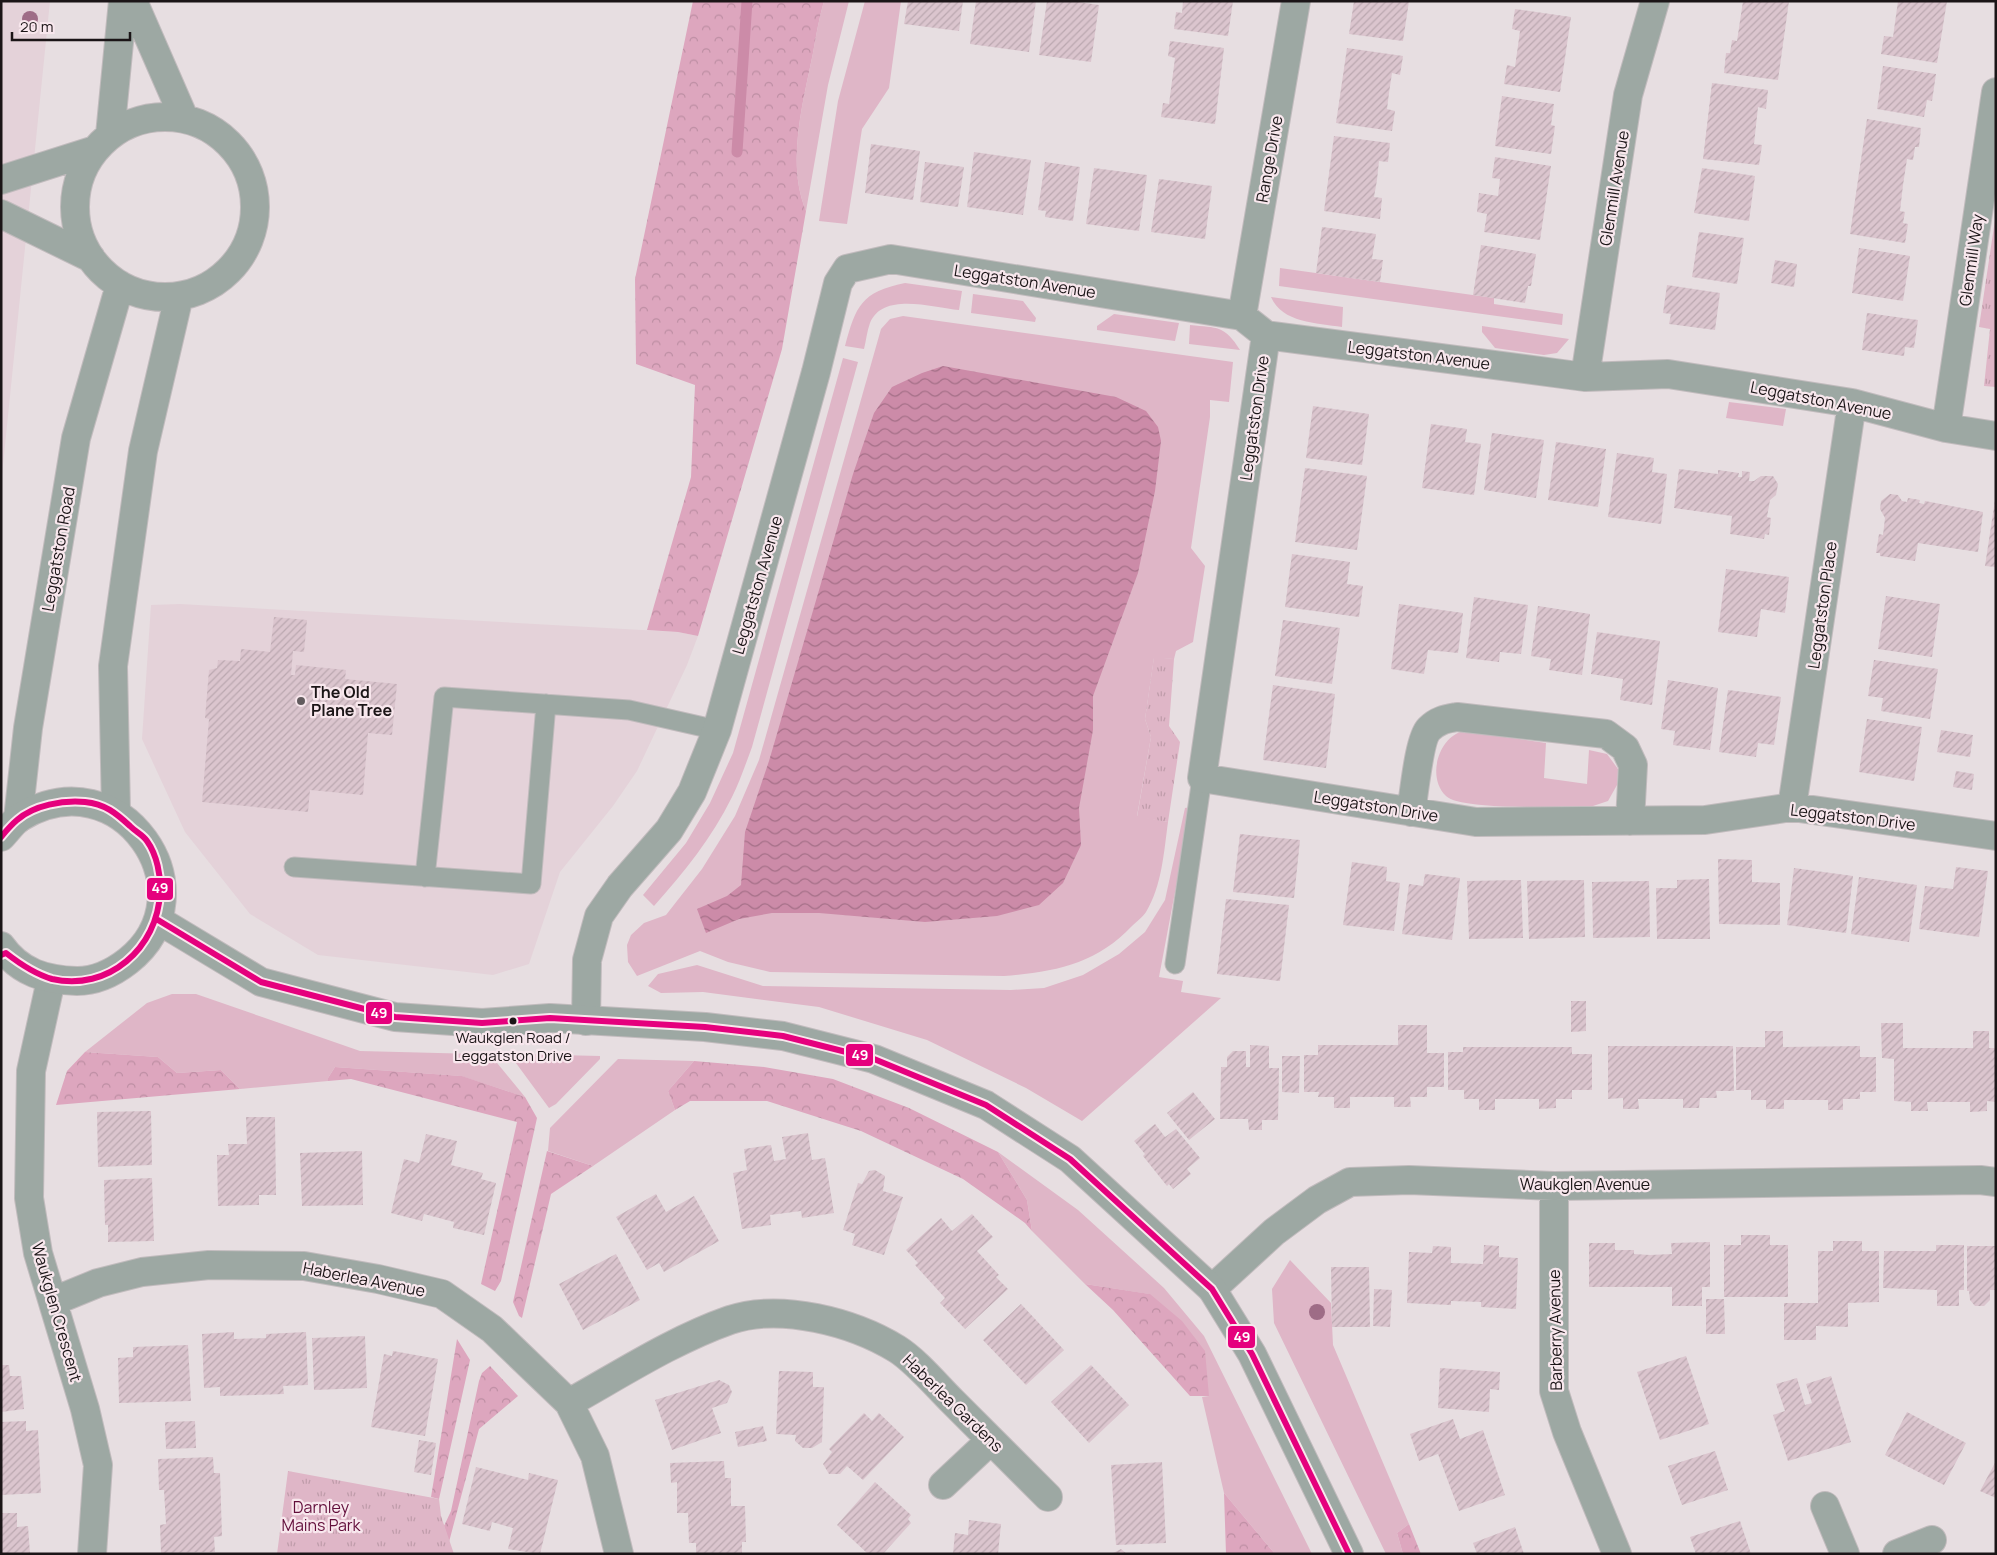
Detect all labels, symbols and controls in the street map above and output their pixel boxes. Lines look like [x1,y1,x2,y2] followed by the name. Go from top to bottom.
[12,10,130,42] scale bar
[20,16,53,37] text: 20 m
[1251,114,1287,204] street label: Range Drive
[1594,129,1634,247] street label: Glenmill Avenue
[1954,212,1988,307] street label: Glenmill Way
[953,259,1097,303] street label: Leggatston Avenue
[1347,335,1491,375] street label: Leggatston Avenue
[1234,354,1274,482] street label: Leggatston Drive
[1749,376,1893,424] street label: Leggatston Avenue
[36,485,80,613] street label: Leggatston Road
[727,513,787,657] street label: Leggatston Avenue
[1802,540,1842,670] street label: Leggatston Place
[311,681,392,721] place label: The Old Plane Tree
[295,695,307,707] marker: The Old Plane Tree
[1312,785,1440,827] street label: Leggatston Drive
[1789,798,1917,836] street label: Leggatston Drive
[146,877,174,901] line badge: 49
[152,878,168,897] text: 49
[365,1001,393,1025] line badge: 49
[371,1003,387,1022] text: 49
[508,1016,518,1026] marker: Waukglen Road / Leggatston Drive
[454,1027,572,1066] place label: Waukglen Road / Leggatston Drive
[845,1043,874,1067] line badge: 49
[852,1045,868,1064] text: 49
[1520,1173,1650,1195] street label: Waukglen Avenue
[27,1240,87,1384] street label: Waukglen Crescent
[301,1256,427,1302] street label: Haberlea Avenue
[1543,1269,1567,1391] street label: Barberry Avenue
[1227,1325,1256,1349] line badge: 49
[1234,1327,1250,1346] text: 49
[898,1349,1008,1457] street label: Haberlea Gardens
[281,1496,362,1536] park label: Darnley Mains Park

